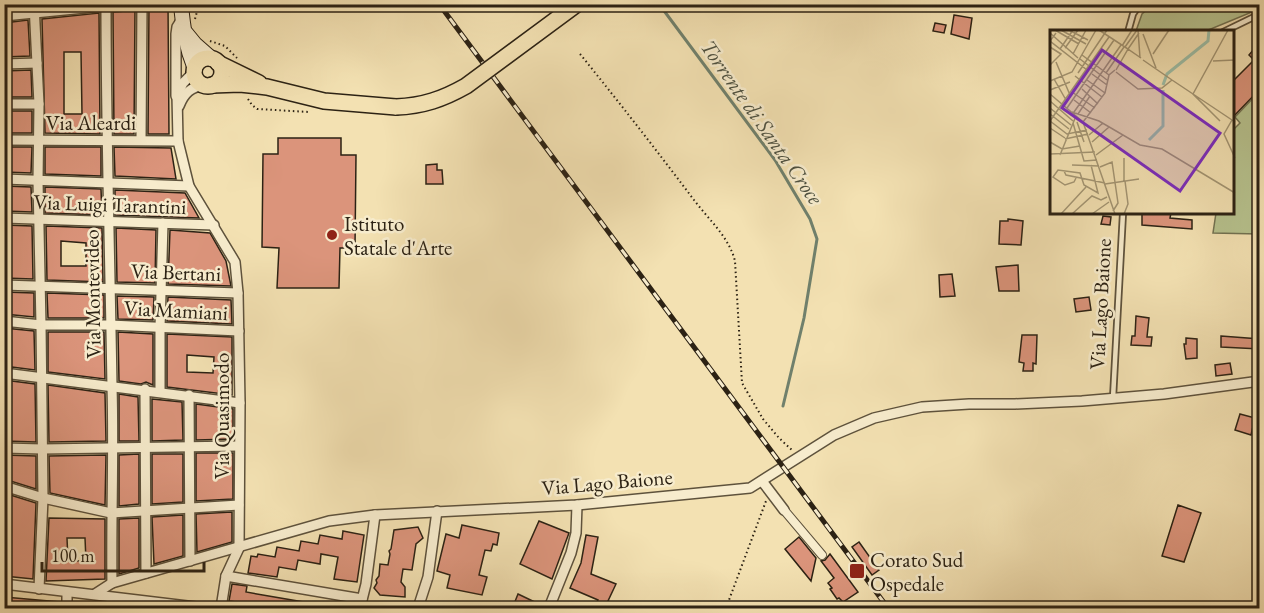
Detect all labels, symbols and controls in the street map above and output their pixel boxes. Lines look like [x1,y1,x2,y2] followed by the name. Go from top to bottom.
[1050,30,1234,214] inset map
[694,34,830,211] water label: Torrente di Santa Croce
[46,109,136,136] street label: Via Aleardi
[33,188,187,220] street label: Via Luigi Tarantini
[344,210,452,261] place label: Istituto Statale d'Arte
[325,228,339,242] marker: Istituto Statale d'Arte
[77,229,107,359] street label: Via Montevideo
[1083,238,1117,370] street label: Via Lago Baione
[130,257,222,287] street label: Via Bertani
[123,294,229,326] street label: Via Mamiani
[208,353,236,479] street label: Via Quasimodo
[540,463,674,501] street label: Via Lago Baione
[42,535,204,573] scale bar
[51,544,95,567] text: 100 m
[870,546,964,597] place label: Corato Sud Ospedale
[848,562,866,580] marker: Corato Sud Ospedale

